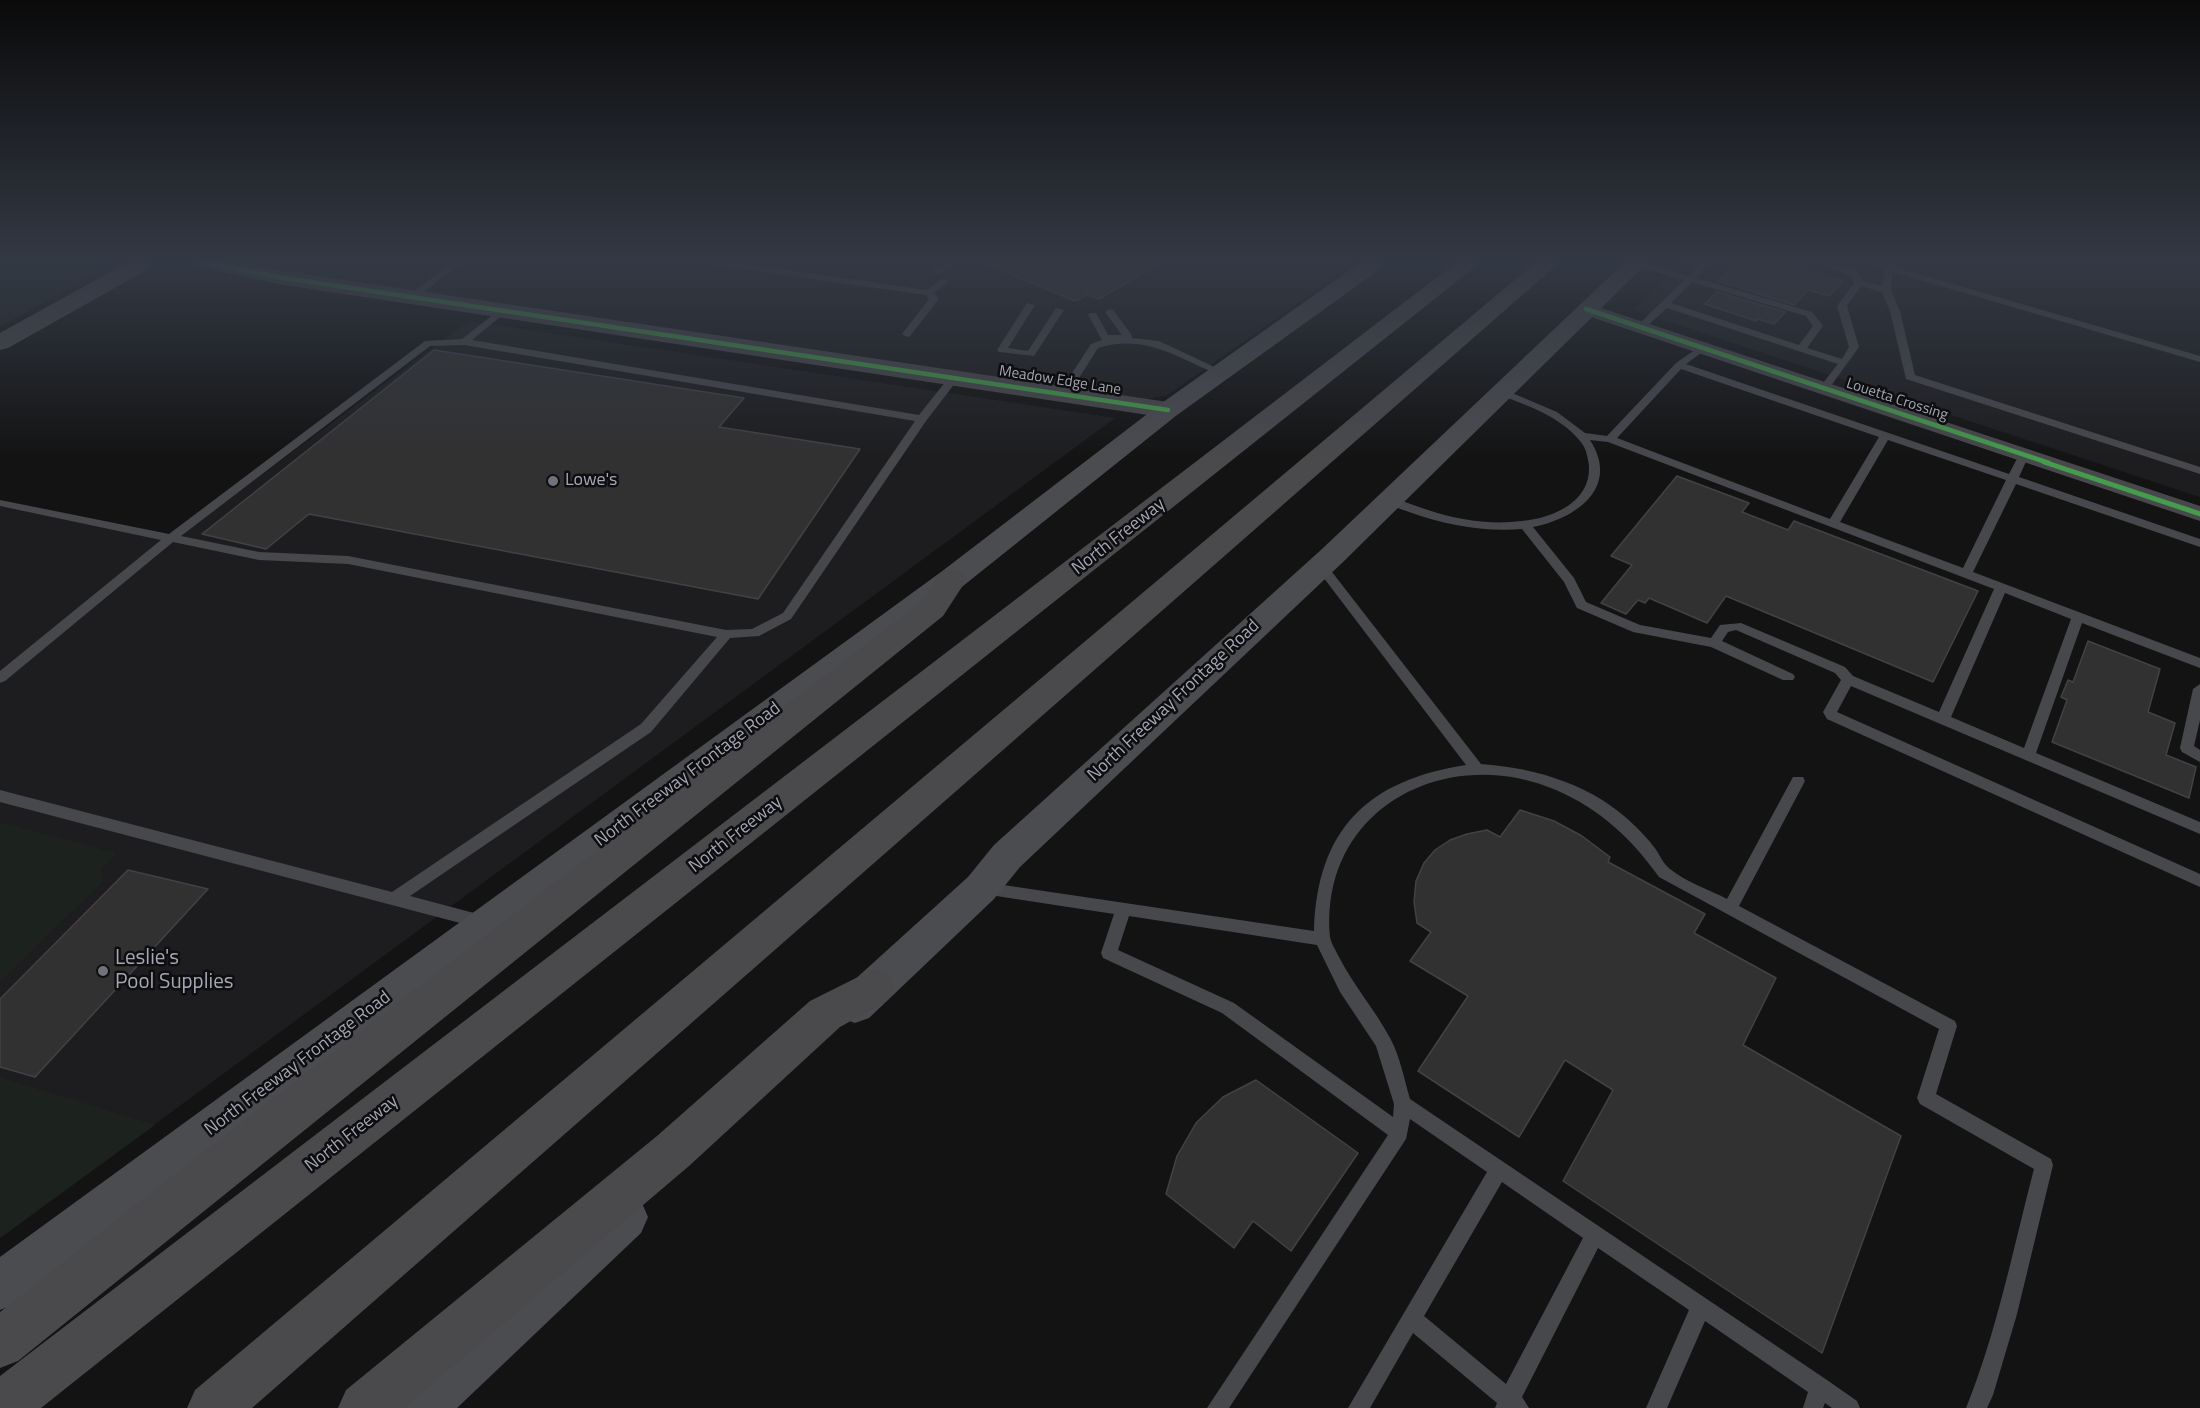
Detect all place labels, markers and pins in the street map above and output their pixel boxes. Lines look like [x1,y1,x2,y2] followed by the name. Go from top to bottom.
[565,470,617,492] place label: Lowe's
[546,474,560,488] marker: Lowe's
[115,946,234,996] place label: Leslie's Pool Supplies
[96,964,110,978] marker: Leslie's Pool Supplies

